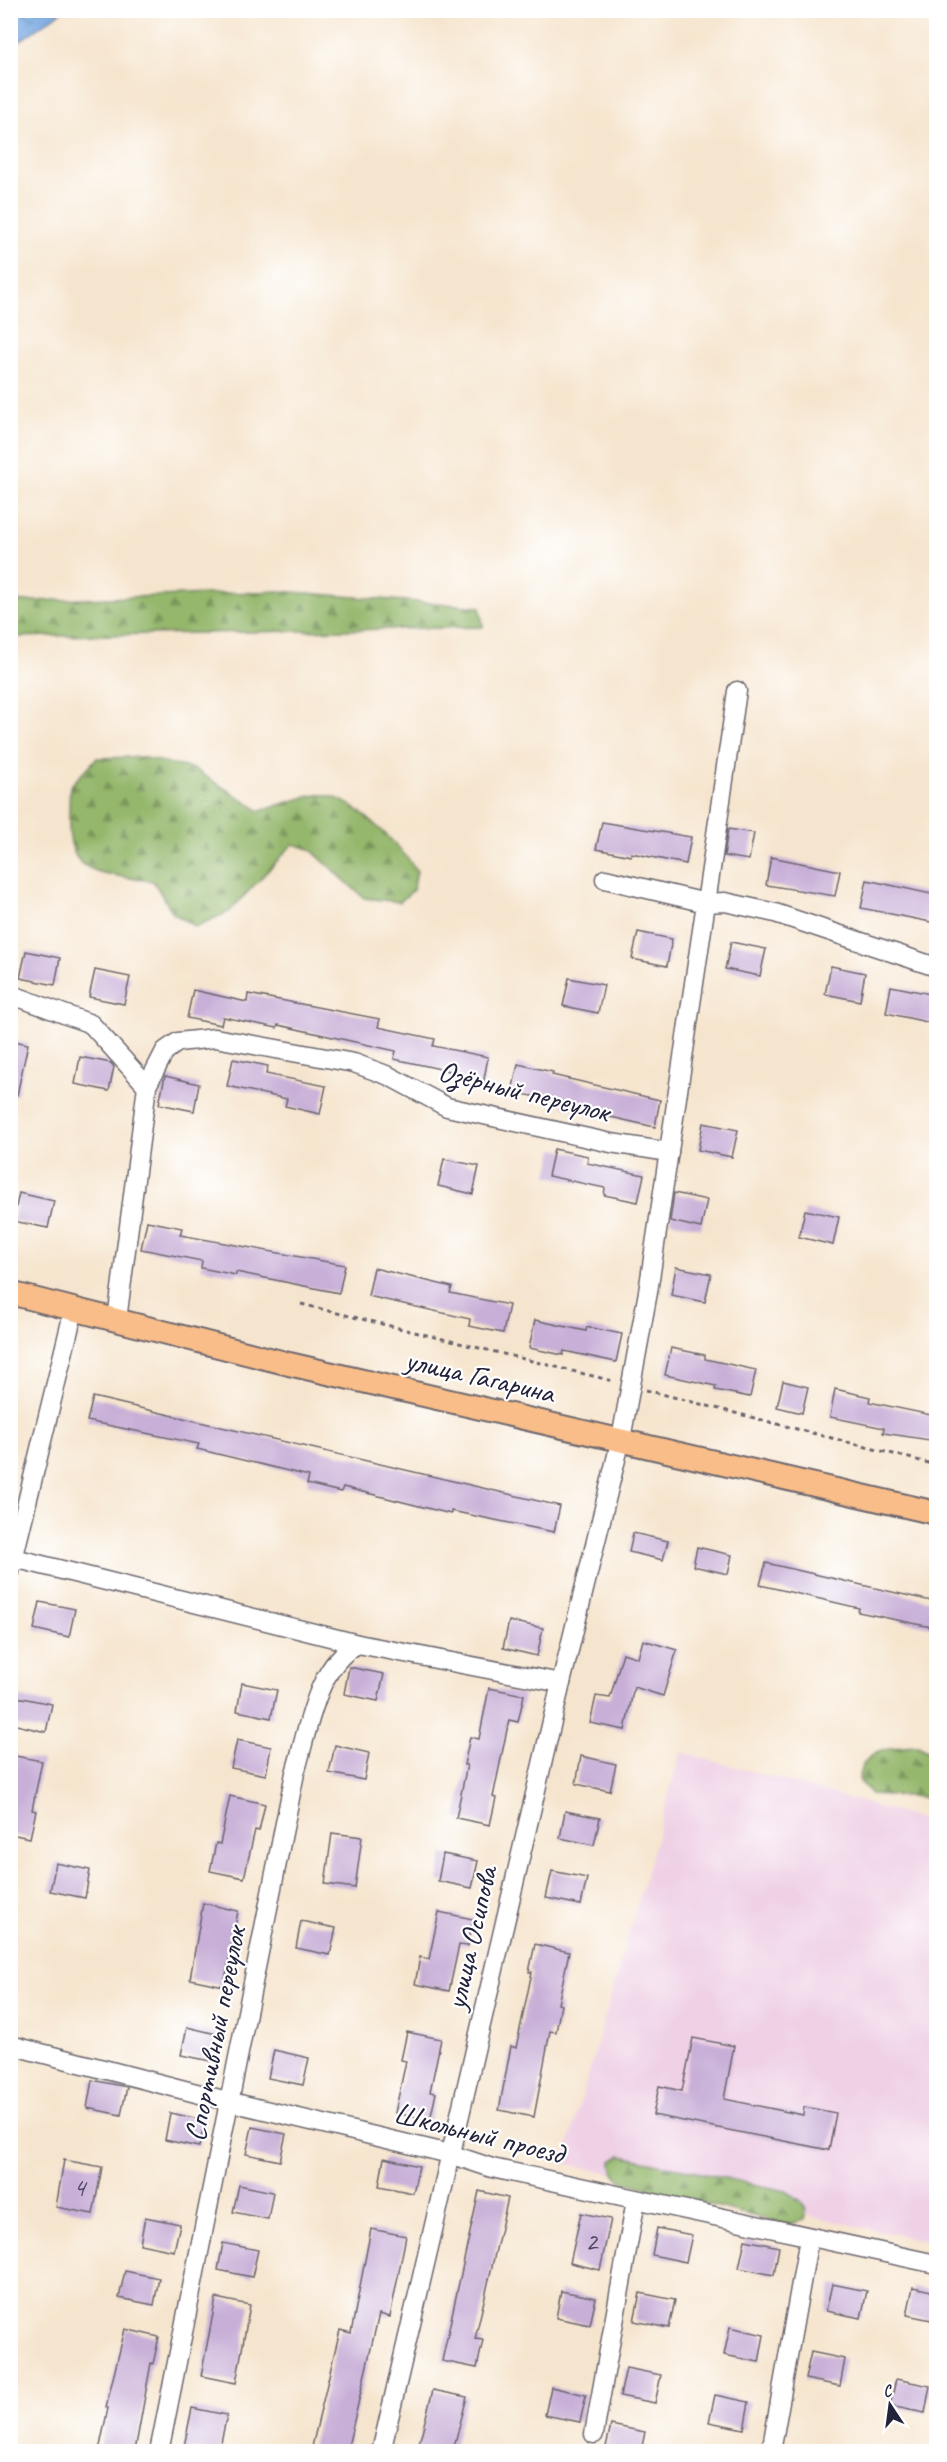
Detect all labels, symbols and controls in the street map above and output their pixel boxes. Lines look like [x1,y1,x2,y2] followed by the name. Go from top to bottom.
[435,1051,616,1131] street label: Озёрный переулок
[400,1340,560,1412] street label: улица Гагарина
[436,1860,506,2015] street label: улица Осипова
[176,1921,255,2145] street label: Спортивный переулок
[390,2094,570,2173] street label: Школьный проезд
[73,2170,88,2204] house number: 4
[585,2224,599,2258] house number: 2
[860,2375,920,2435] north arrow
[881,2380,895,2402] text: С

